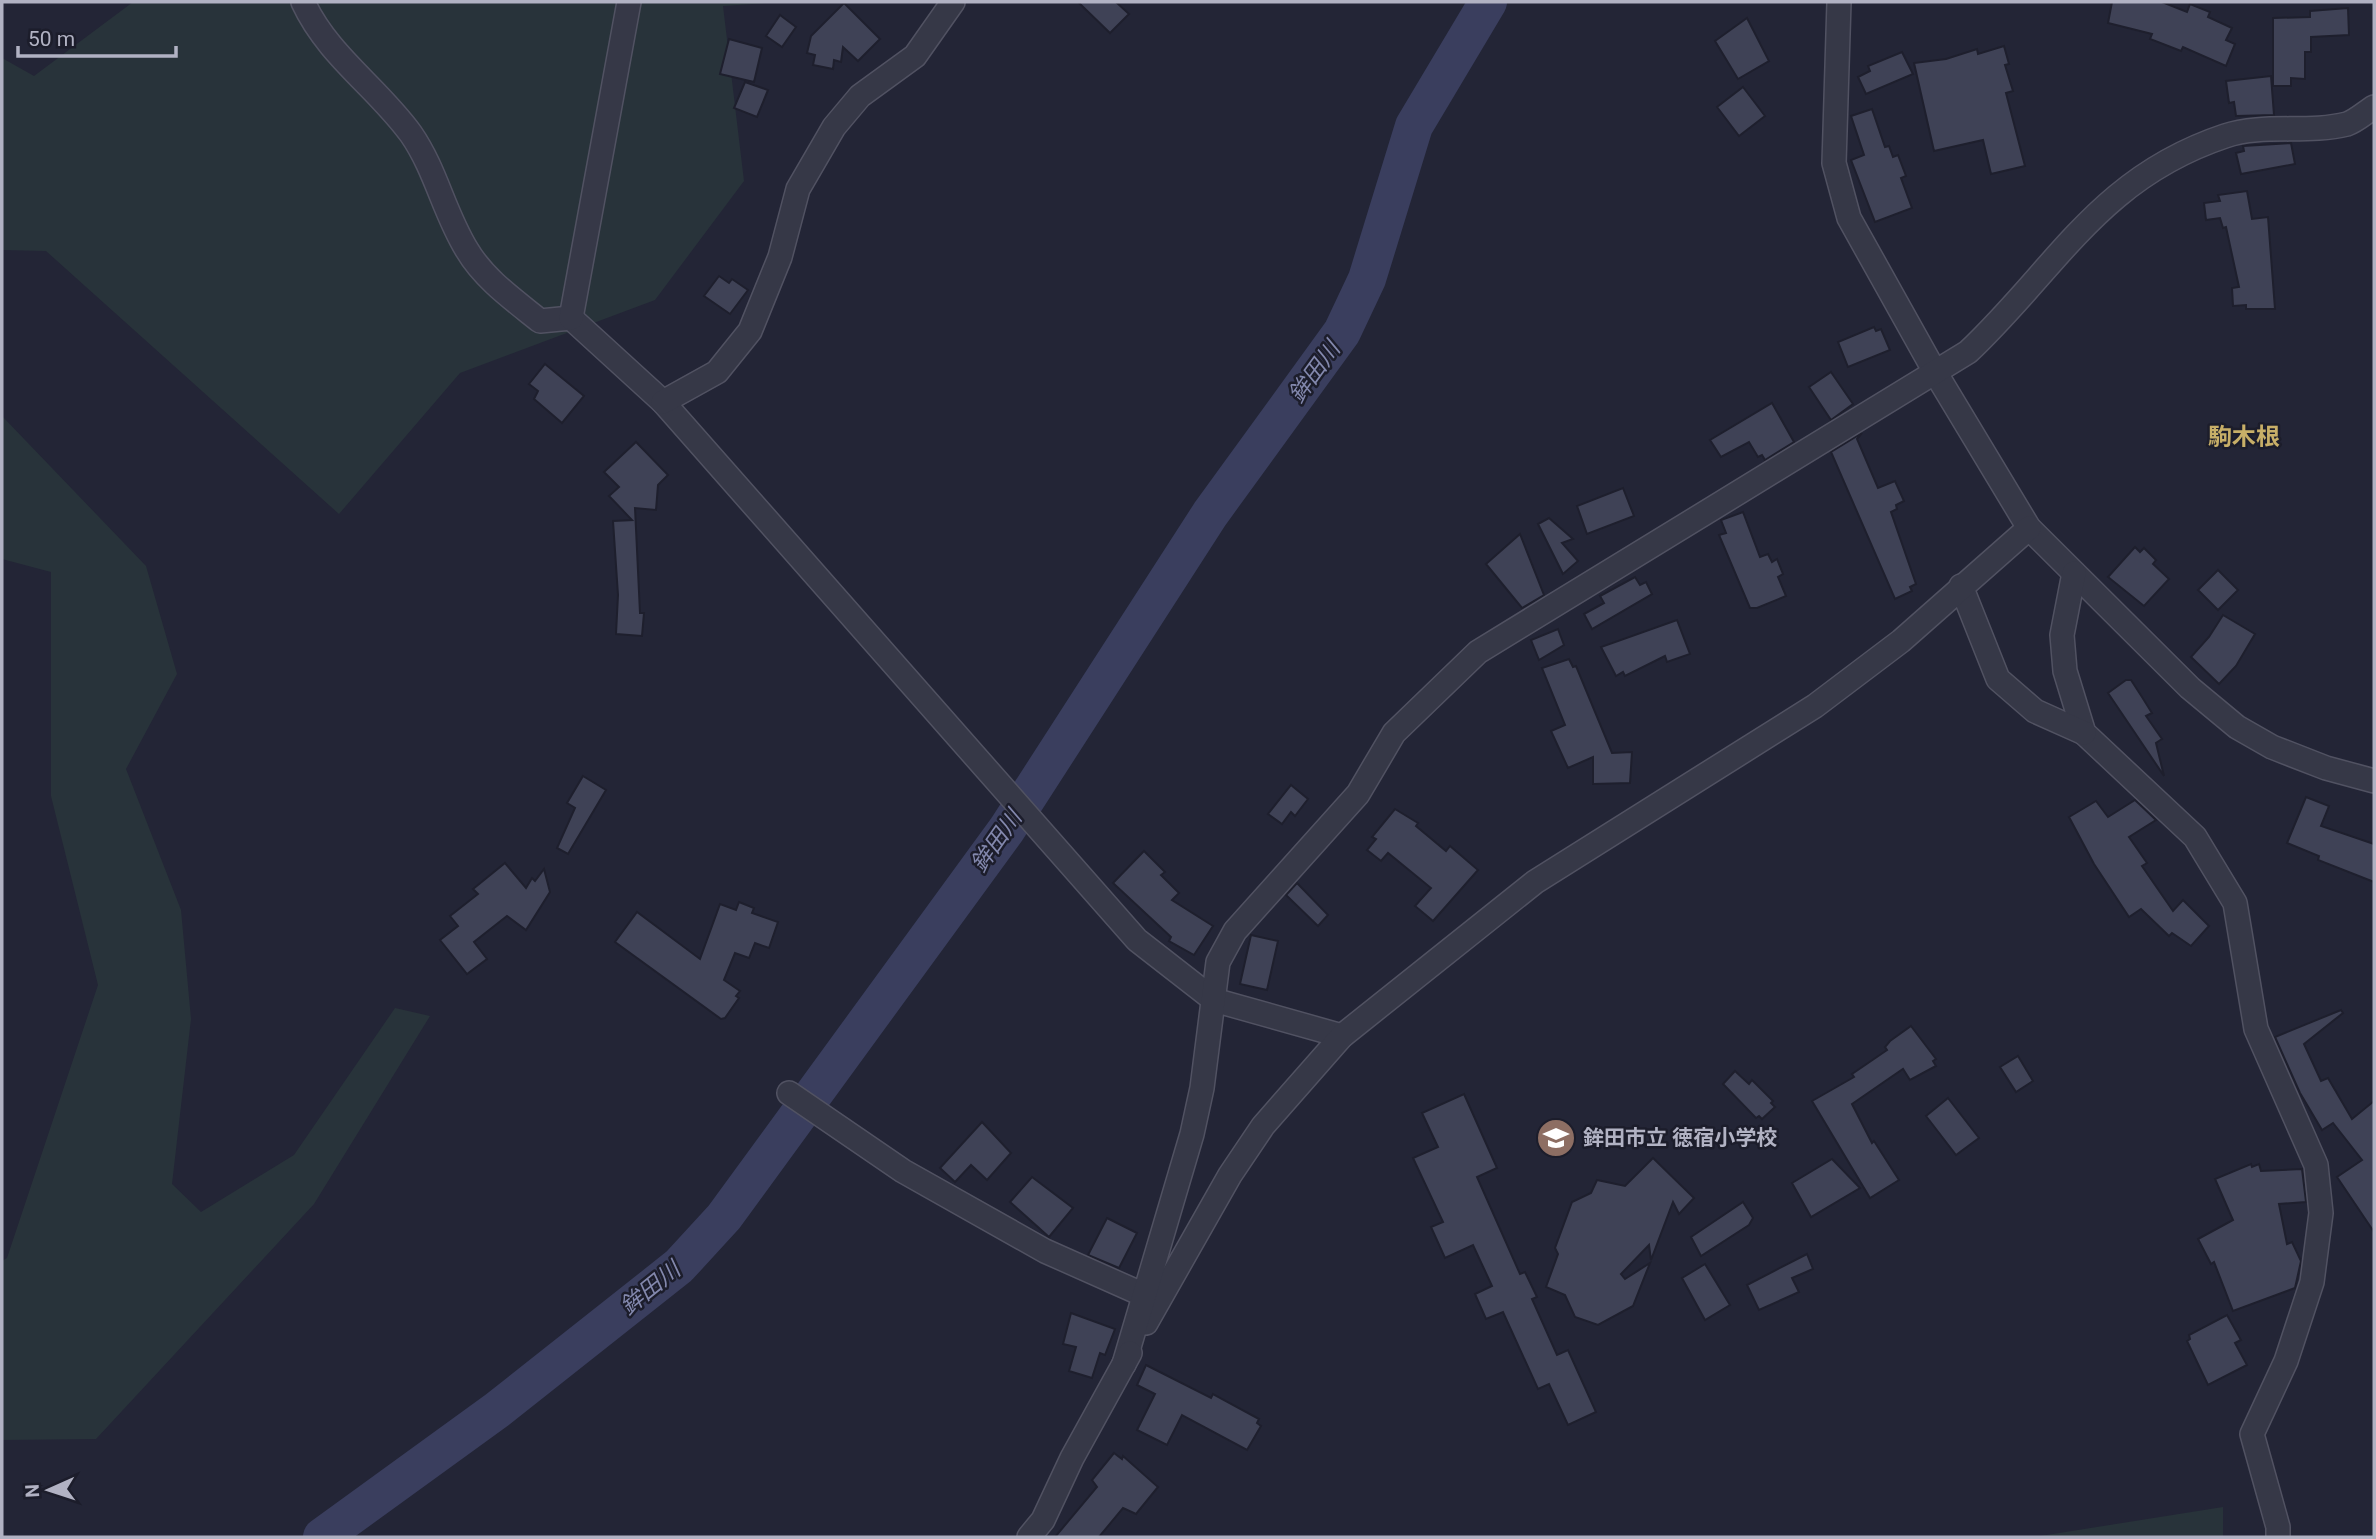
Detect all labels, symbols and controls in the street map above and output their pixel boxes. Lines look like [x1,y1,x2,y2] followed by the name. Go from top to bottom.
[18,14,175,58] scale bar
[28,27,75,51] text: 50 m
[1283,334,1347,408] water label: 鉾田川
[2208,423,2280,451] district label: 駒木根
[966,803,1029,877] water label: 鉾田川
[1535,1117,1577,1159] school or university icon: 鉾田市立 徳宿小学校
[1583,1126,1777,1150] place label: 鉾田市立 徳宿小学校
[615,1254,688,1321] water label: 鉾田川
[14,1455,84,1525] north arrow
[21,1484,44,1498] text: N

